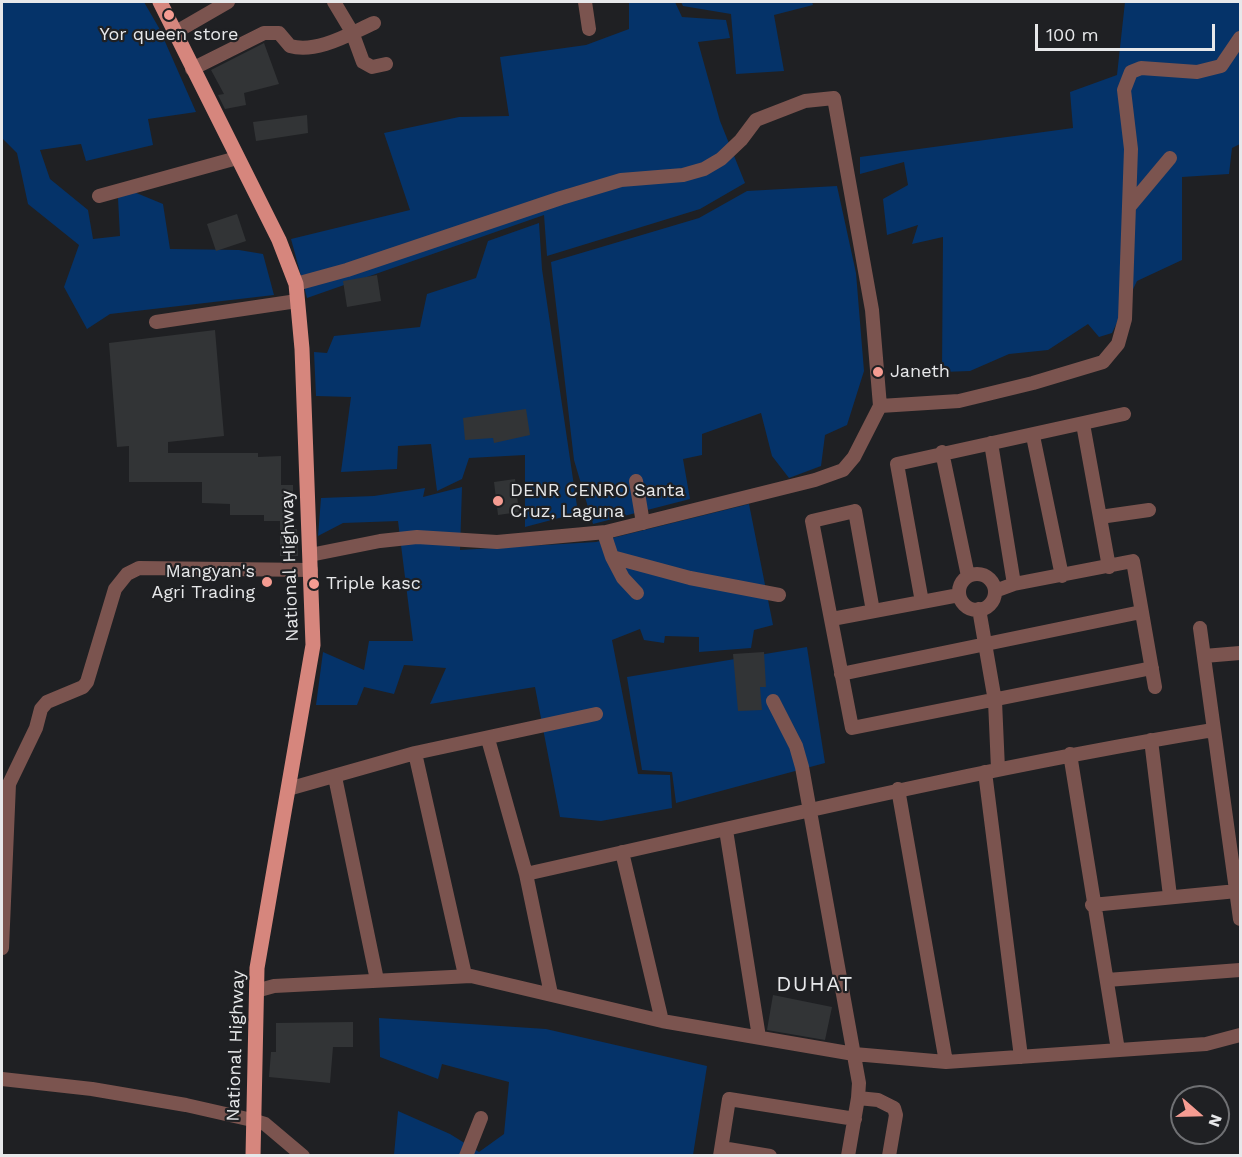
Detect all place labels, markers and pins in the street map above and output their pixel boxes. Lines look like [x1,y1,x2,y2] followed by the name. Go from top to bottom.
[162,8,176,22] marker: Yor queen store
[100,24,238,46] place label: Yor queen store
[890,361,950,383] place label: Janeth
[871,365,885,379] marker: Janeth
[510,480,685,522] place label: DENR CENRO Santa Cruz, Laguna
[491,494,505,508] marker: DENR CENRO Santa Cruz, Laguna
[152,561,255,604] place label: Mangyan's Agri Trading
[326,573,421,595] place label: Triple kasc
[260,575,274,589] marker: Mangyan's Agri Trading
[307,577,321,591] marker: Triple kasc

